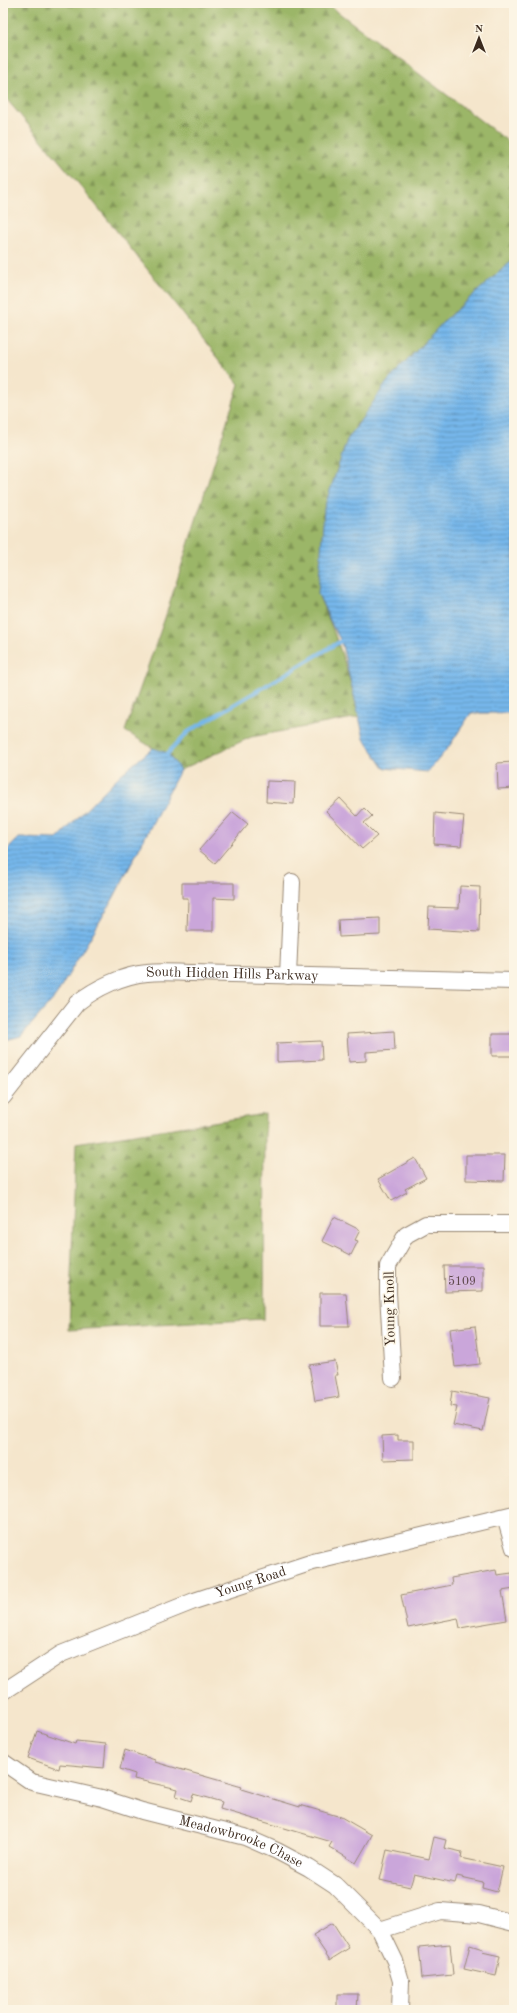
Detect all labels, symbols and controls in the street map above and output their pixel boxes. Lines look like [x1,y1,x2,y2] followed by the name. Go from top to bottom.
[459,18,499,58] north arrow
[475,24,484,35] text: N
[145,965,319,983] street label: South Hidden Hills Parkway
[382,1271,398,1347] street label: Young Knoll
[448,1275,476,1288] house number: 5109
[213,1564,288,1601] street label: Young Road
[178,1814,305,1870] street label: Meadowbrooke Chase

